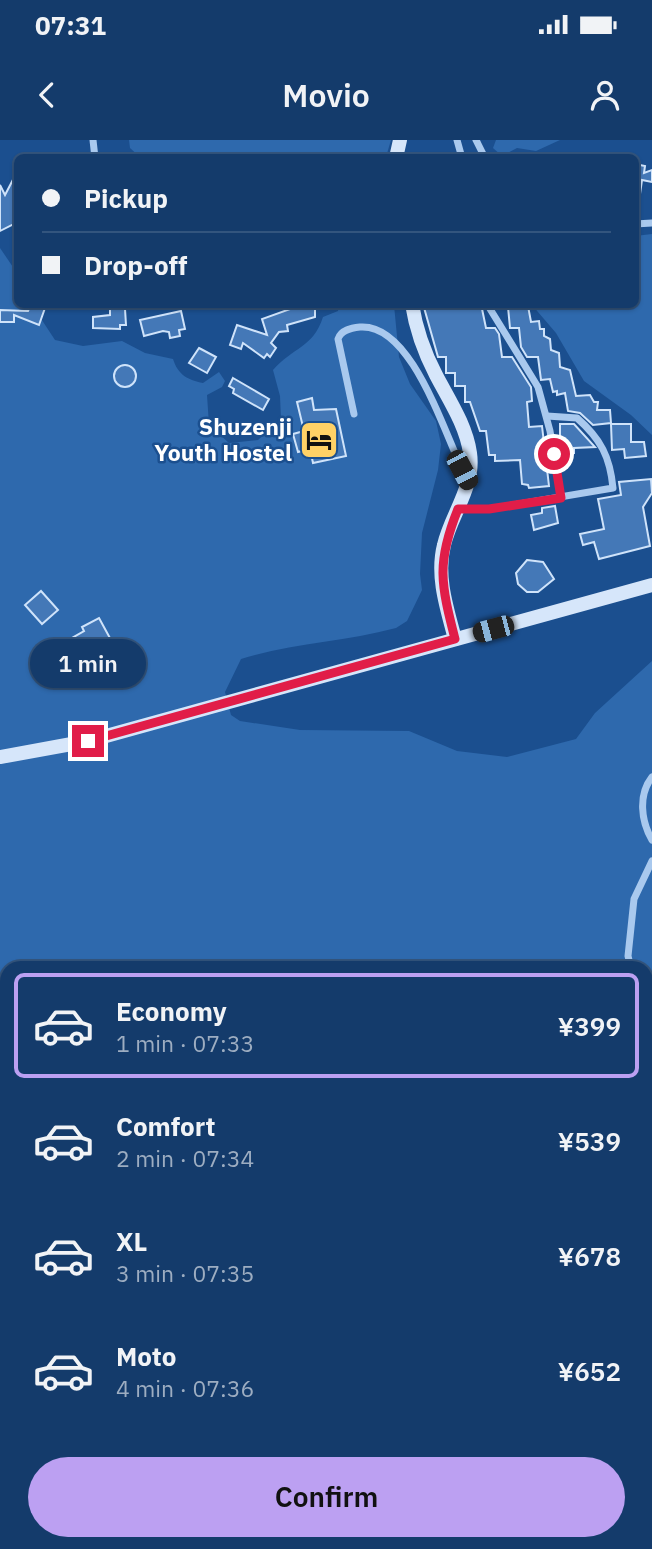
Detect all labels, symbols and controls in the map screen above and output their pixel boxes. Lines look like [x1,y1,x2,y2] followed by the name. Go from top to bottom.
[35,8,106,42] text: 07:31
[282,74,370,116] text: Movio
[28,76,66,114] icon: back
[586,76,624,114] icon: person
[84,181,168,215] text: Pickup
[84,248,187,282] text: Drop-off
[154,411,292,467] place label: Shuzenji Youth Hostel
[298,419,340,461] hotel icon: Shuzenji Youth Hostel
[538,438,570,470] route start
[443,447,482,493] car
[470,613,517,645] car
[30,640,146,688] callout: 1 min
[58,648,118,678] text: 1 min
[72,725,104,757] route end
[32,994,95,1057] icon: car
[116,994,227,1028] text: Economy
[558,1009,621,1043] text: ¥399
[116,1028,254,1058] text: 1 min · 07:33
[32,1109,95,1172] icon: car
[116,1109,215,1143] text: Comfort
[558,1124,621,1158] text: ¥539
[116,1143,254,1173] text: 2 min · 07:34
[32,1224,95,1287] icon: car
[116,1224,147,1258] text: XL
[558,1239,621,1273] text: ¥678
[116,1258,254,1288] text: 3 min · 07:35
[32,1339,95,1402] icon: car
[116,1339,176,1373] text: Moto
[558,1354,621,1388] text: ¥652
[116,1373,254,1403] text: 4 min · 07:36
[28,1457,625,1537] button: Confirm

